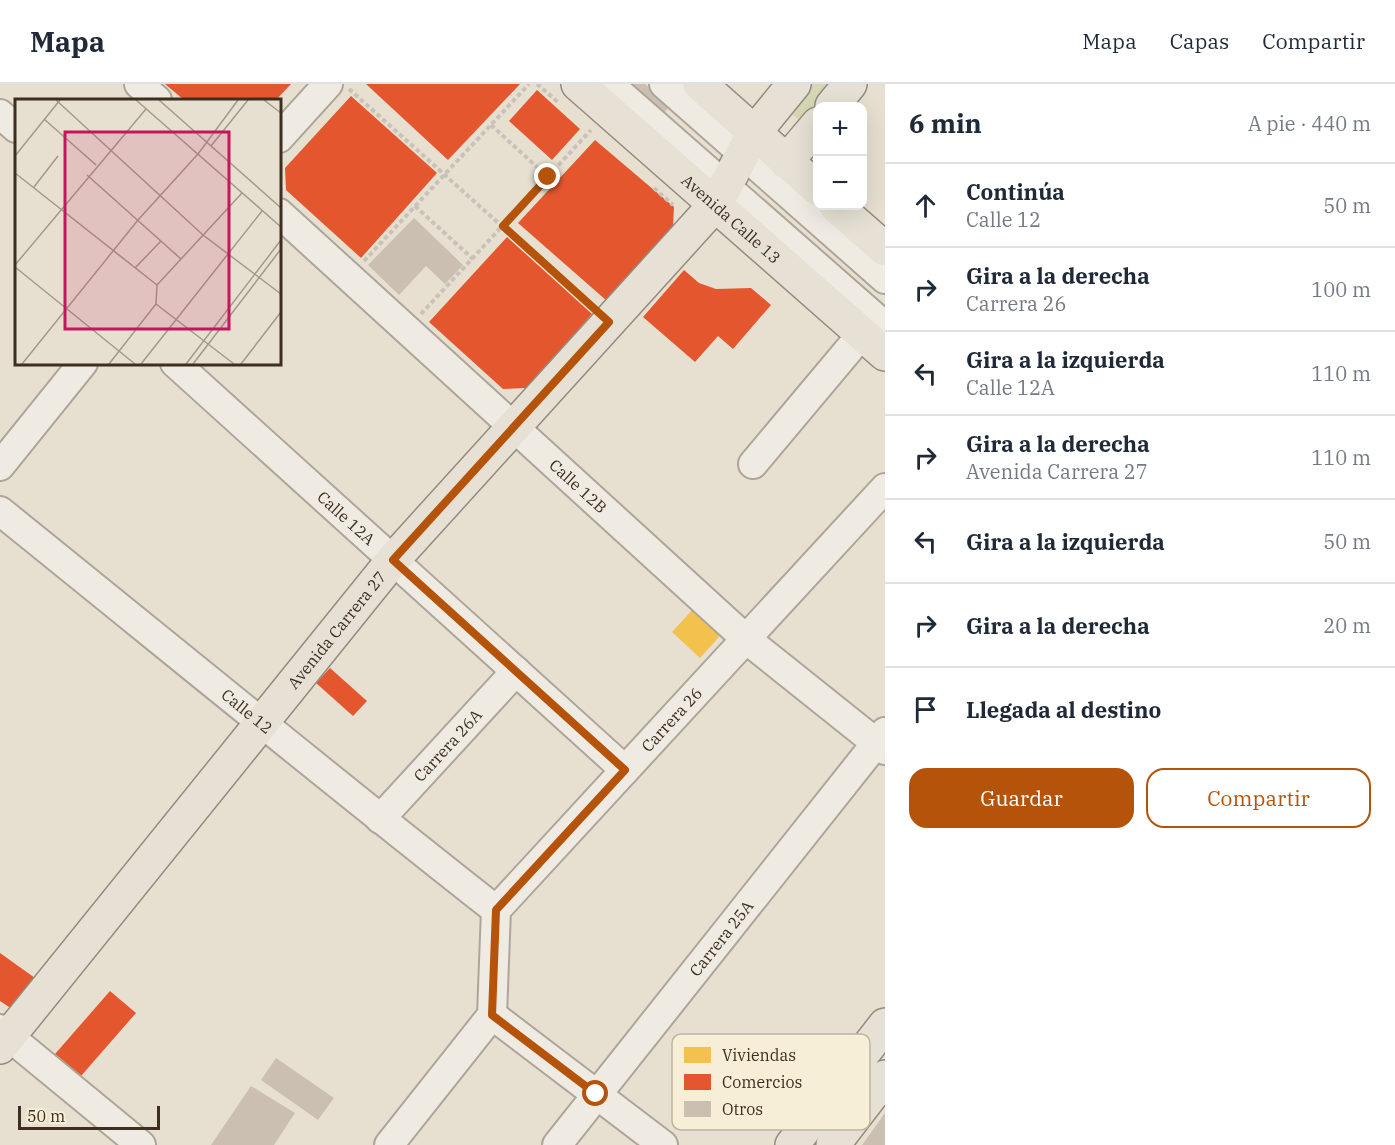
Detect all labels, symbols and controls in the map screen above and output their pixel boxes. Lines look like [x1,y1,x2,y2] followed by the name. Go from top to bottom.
[30,23,105,60] text: Mapa
[1082,27,1137,55] text: Mapa
[1170,27,1229,55] text: Capas
[1262,27,1365,55] text: Compartir
[15,99,280,364] inset map
[813,102,867,210] map controls
[813,102,867,156] button: +
[909,106,982,140] text: 6 min
[1248,110,1371,137] text: A pie · 440 m
[813,156,867,210] button: −
[534,163,560,189] route end
[678,170,785,268] street label: Avenida Calle 13
[966,177,1065,206] text: Continúa
[909,189,942,222] icon: ahead
[1323,192,1371,219] text: 50 m
[966,206,1041,233] text: Calle 12
[966,261,1150,290] text: Gira a la derecha
[909,273,942,306] icon: right
[1311,276,1371,303] text: 100 m
[966,290,1067,317] text: Carrera 26
[966,345,1165,374] text: Gira a la izquierda
[909,357,942,390] icon: left
[1311,360,1371,387] text: 110 m
[966,374,1055,401] text: Calle 12A
[966,429,1150,458] text: Gira a la derecha
[909,441,942,474] icon: right
[1311,444,1371,471] text: 110 m
[545,455,611,517] street label: Calle 12B
[966,458,1148,485] text: Avenida Carrera 27
[313,487,379,549] street label: Calle 12A
[909,525,942,558] icon: left
[966,527,1165,556] text: Gira a la izquierda
[1323,528,1371,555] text: 50 m
[283,567,390,693] street label: Avenida Carrera 27
[909,609,942,642] icon: right
[966,611,1150,640] text: Gira a la derecha
[1323,612,1371,639] text: 20 m
[637,683,706,756] street label: Carrera 26
[217,684,277,738] street label: Calle 12
[909,693,942,726] icon: arrive
[966,695,1161,724] text: Llegada al destino
[409,705,486,786] street label: Carrera 26A
[909,768,1134,828] button: Guardar
[1146,768,1371,828] button: Compartir
[685,896,757,980] street label: Carrera 25A
[672,1034,870,1130] legend
[722,1045,796,1065] text: Viviendas
[722,1072,802,1092] text: Comercios
[582,1080,608,1106] route start
[722,1099,763,1119] text: Otros
[18,1103,160,1130] scale bar
[27,1106,65,1126] text: 50 m

